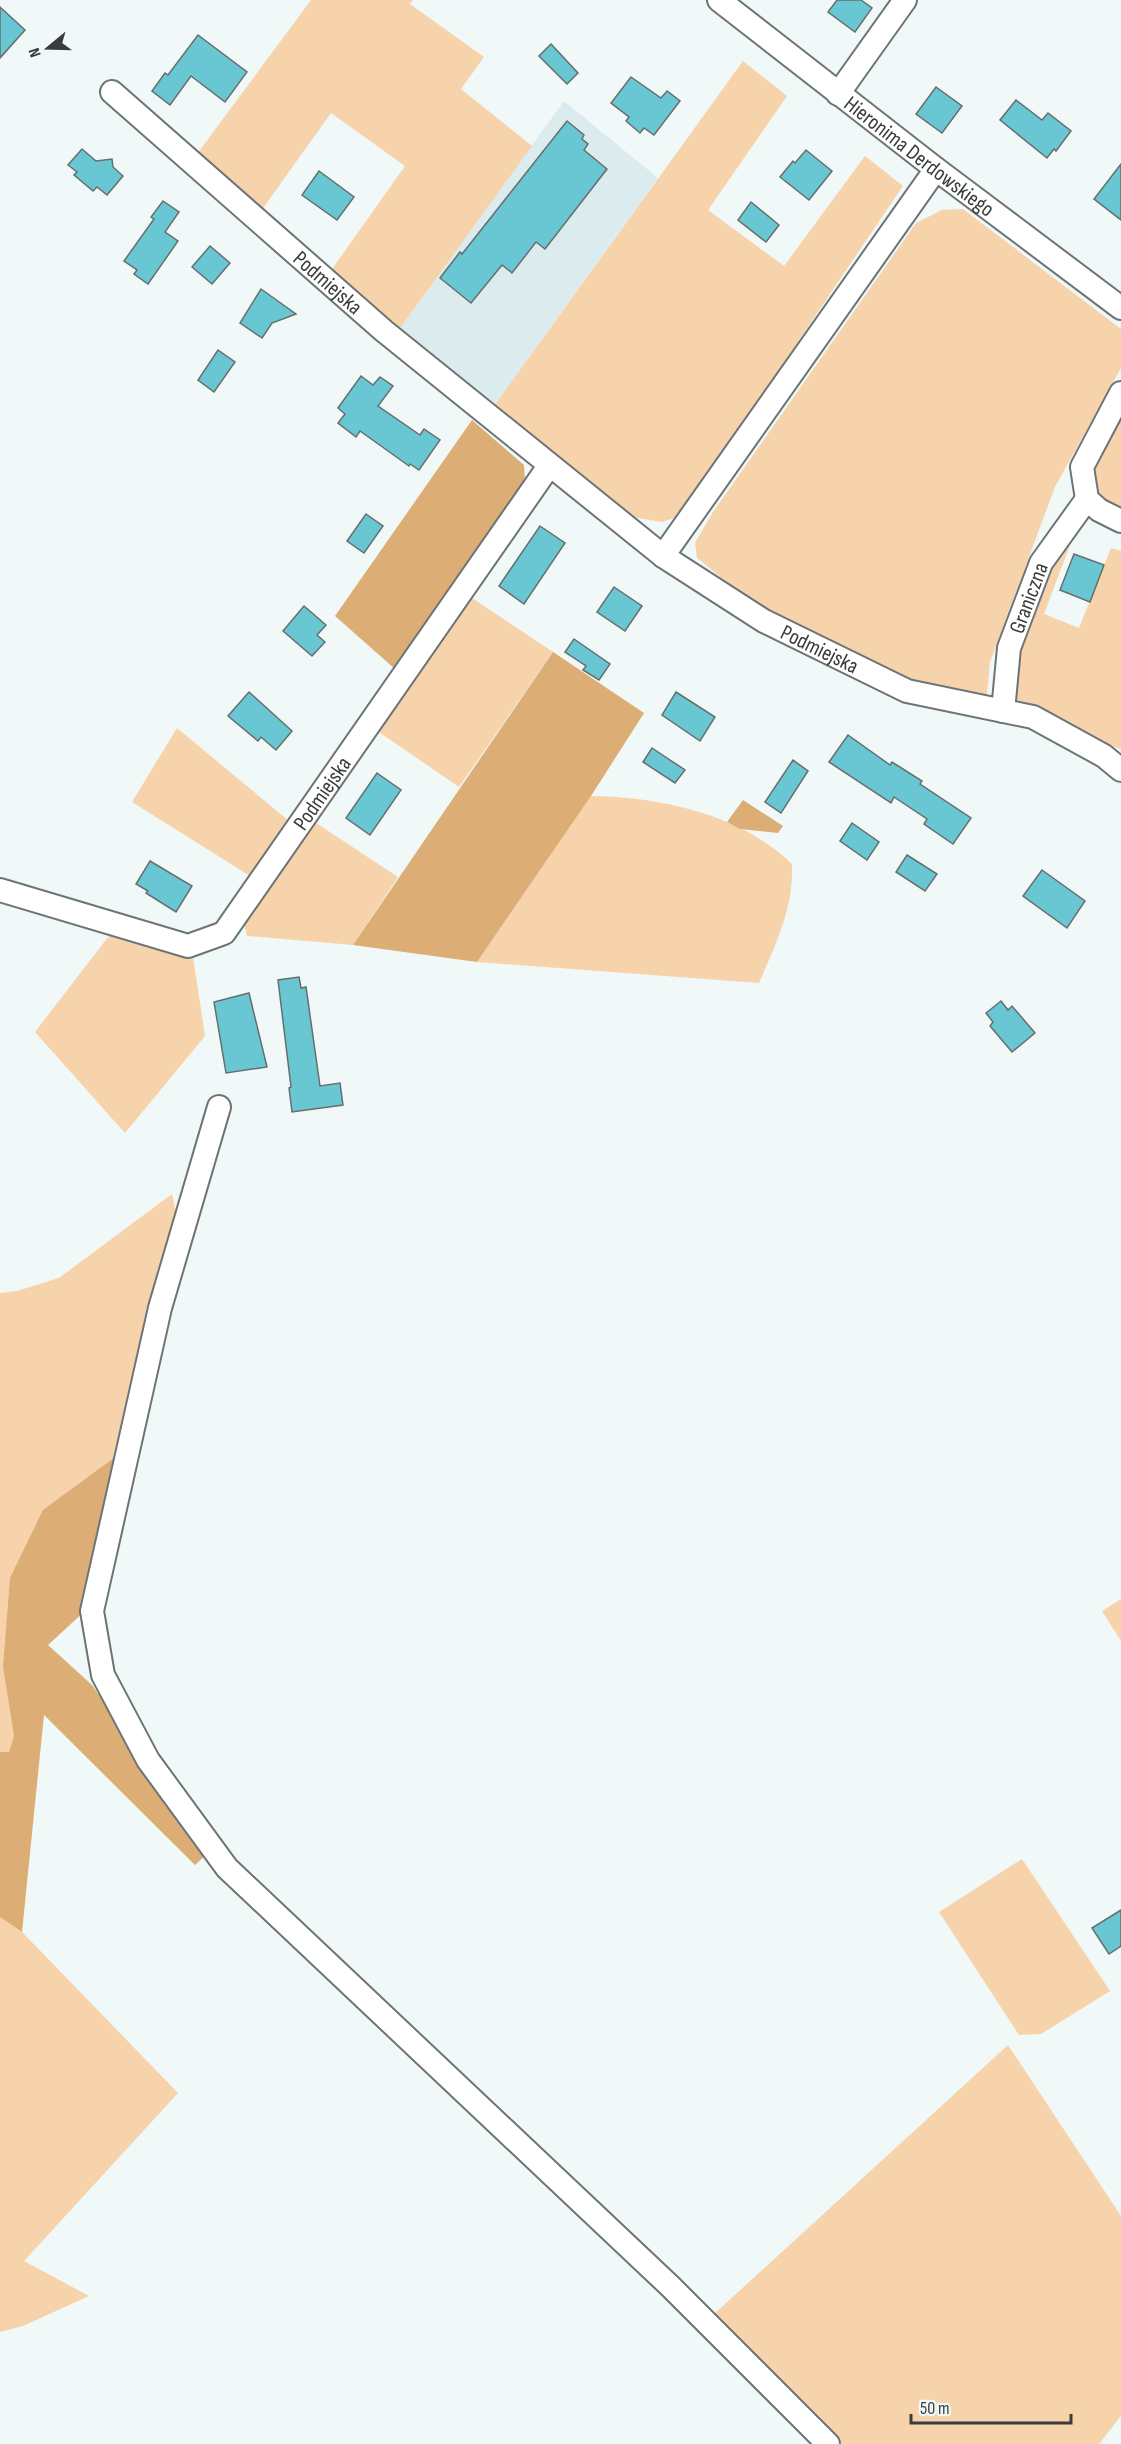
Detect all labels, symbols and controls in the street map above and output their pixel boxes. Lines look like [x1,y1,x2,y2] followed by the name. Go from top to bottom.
[18,18,78,78] north arrow
[25,45,46,60] text: N
[838,91,999,223] street label: Hieronima Derdowskiego
[287,246,368,321] street label: Podmiejska
[1004,559,1055,637] street label: Graniczna
[776,619,863,680] street label: Podmiejska
[288,752,358,836] street label: Podmiejska
[911,2387,1072,2425] scale bar
[920,2398,950,2419] text: 50 m

